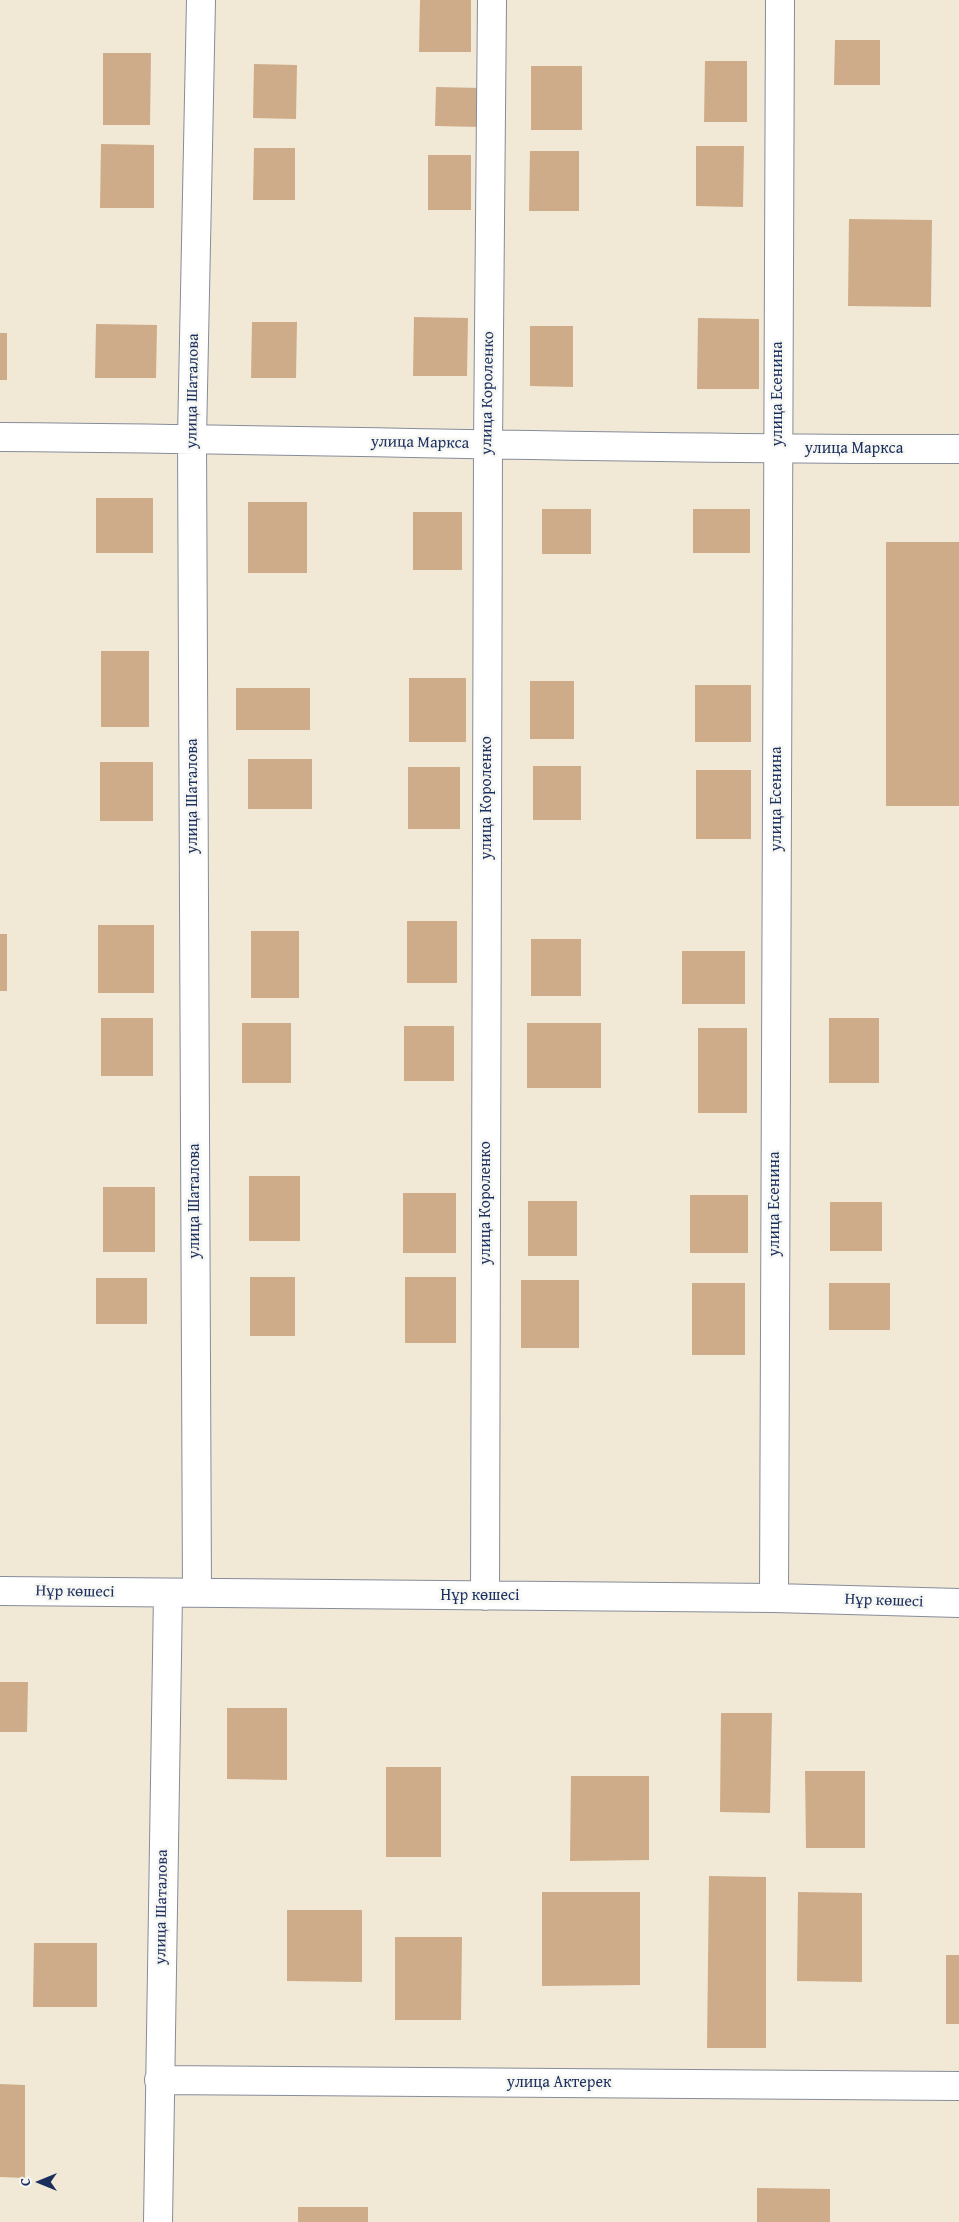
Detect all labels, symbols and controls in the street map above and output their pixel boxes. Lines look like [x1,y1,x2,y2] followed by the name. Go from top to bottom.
[477,331,499,455] street label: улица Короленко
[182,333,204,449] street label: улица Шаталова
[768,341,788,447] street label: улица Есенина
[371,433,469,453] street label: улица Маркса
[805,439,903,459] street label: улица Маркса
[477,736,497,860] street label: улица Короленко
[183,738,203,854] street label: улица Шаталова
[767,746,787,852] street label: улица Есенина
[476,1141,496,1265] street label: улица Короленко
[185,1143,205,1259] street label: улица Шаталова
[765,1151,785,1257] street label: улица Есенина
[35,1582,115,1602] street label: Нұр көшесі
[441,1586,519,1606] street label: Нұр көшесі
[844,1590,924,1612] street label: Нұр көшесі
[151,1849,173,1965] street label: улица Шаталова
[507,2073,611,2093] street label: улица Актерек
[15,2157,65,2207] north arrow
[15,2178,35,2186] text: С

